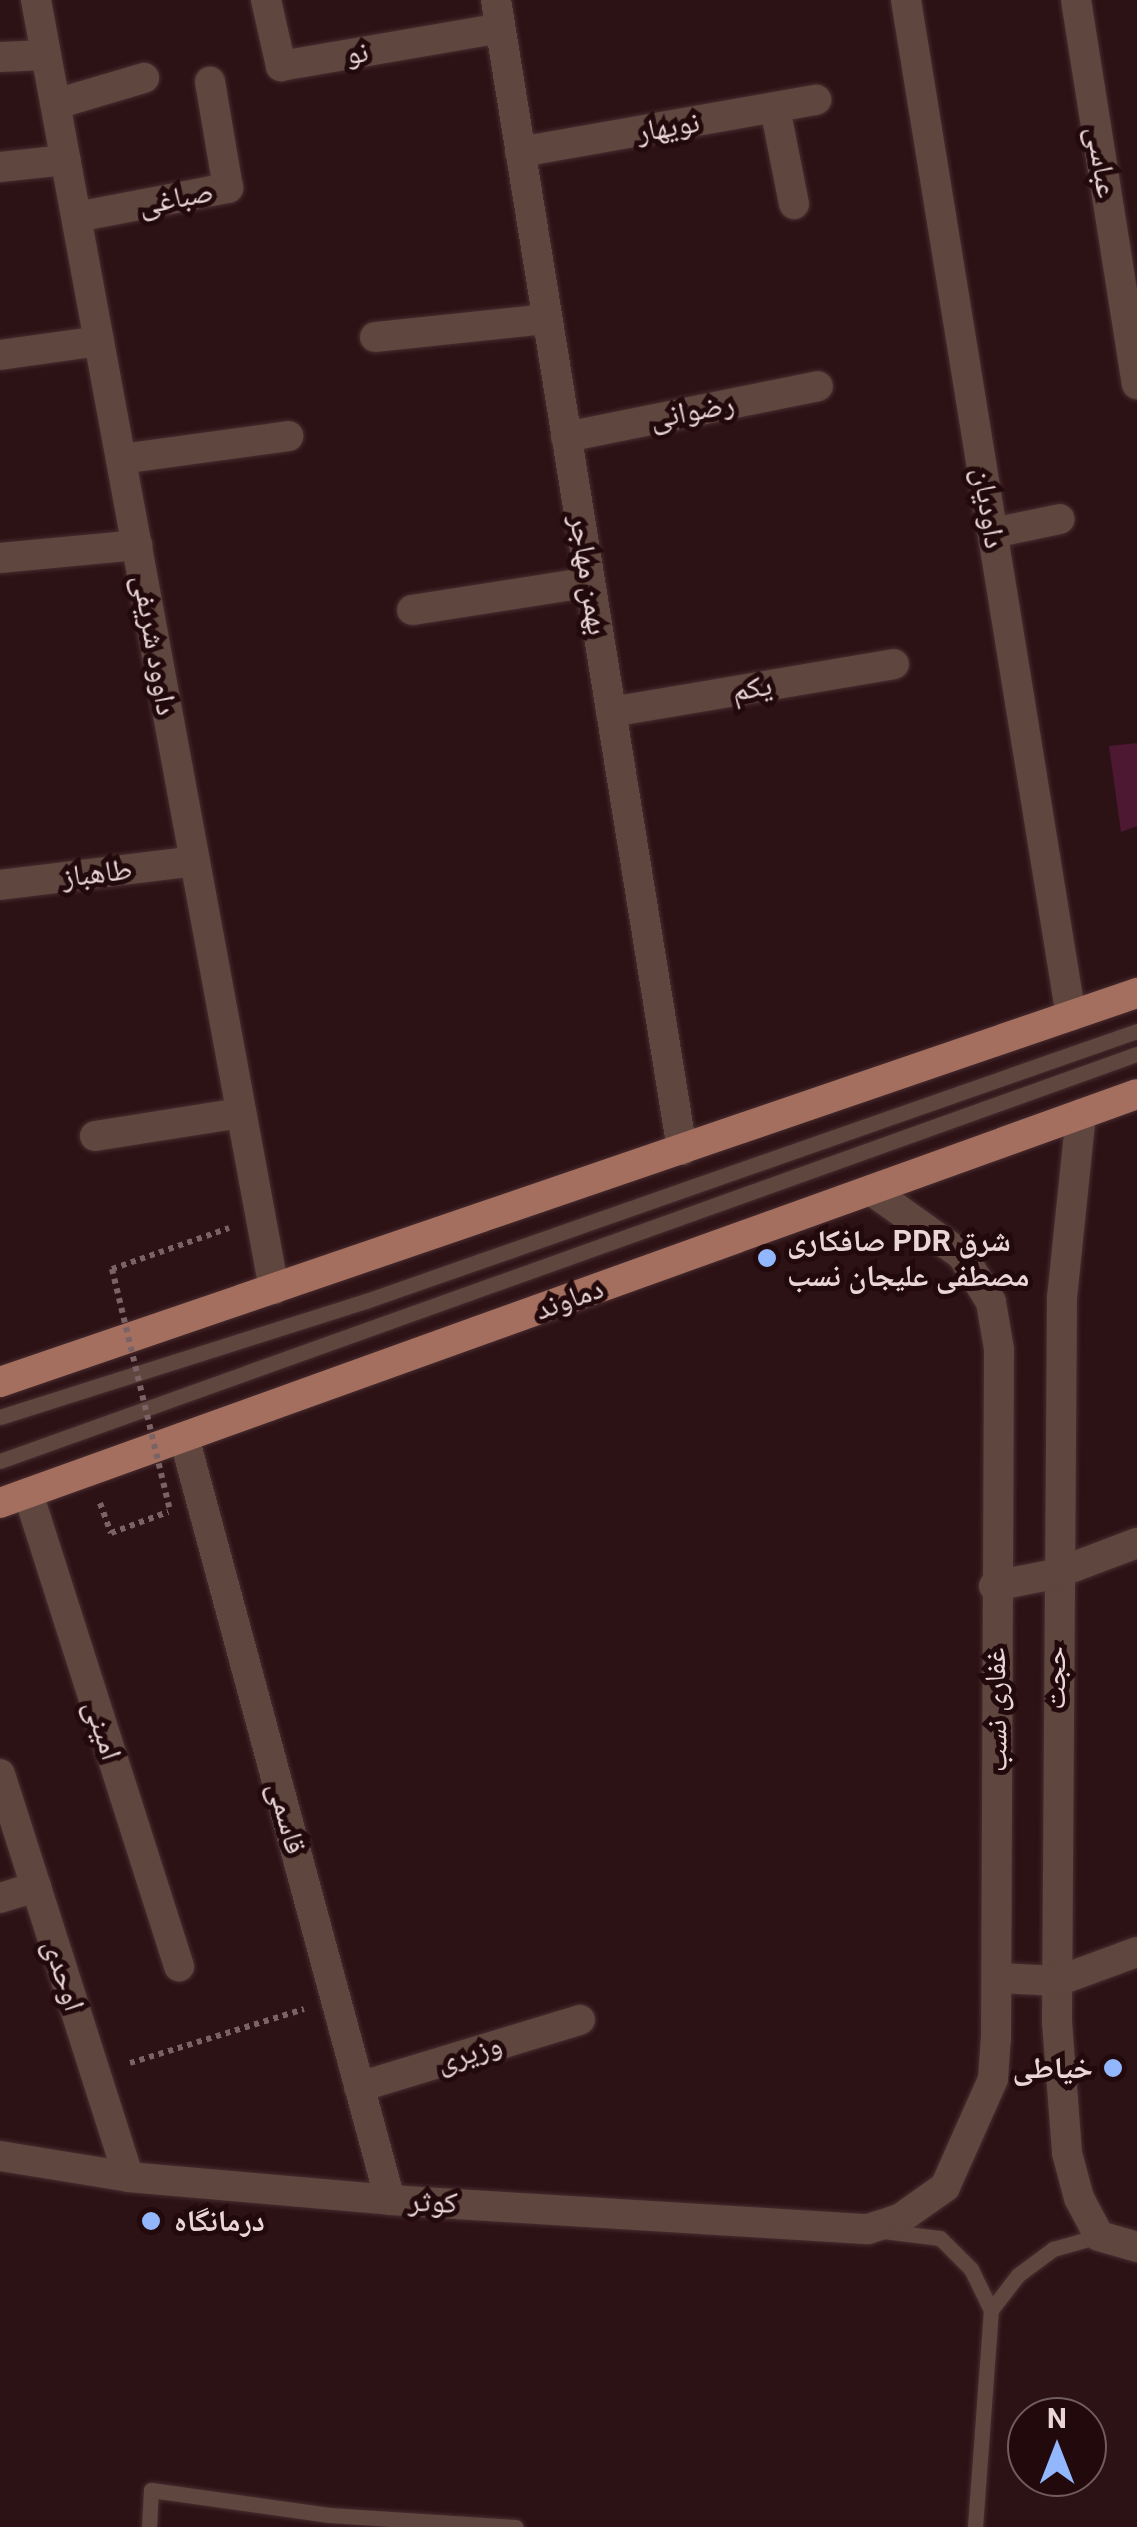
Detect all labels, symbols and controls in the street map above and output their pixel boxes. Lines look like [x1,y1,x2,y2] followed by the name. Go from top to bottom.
[343,33,371,73] street label: نو
[634,104,702,150] street label: نویهار
[1079,124,1125,200] street label: عباسی
[135,173,217,223] street label: صباغی
[647,385,737,437] street label: رضوانی
[965,465,1013,551] street label: داودیان
[562,512,616,638] street label: بهمن مهاجر
[125,572,185,718] street label: داوود شریفی
[729,667,775,709] street label: یکم
[60,851,134,895] street label: طاهباز
[787,1223,1030,1294] place label: صافکاری PDR شرق مصطفی علیجان نسب
[756,1247,778,1269] marker: صافکاری PDR شرق مصطفی علیجان نسب
[530,1270,608,1328] street label: دماوند
[1037,1646,1073,1710] street label: حجت
[977,1647,1015,1773] street label: غفاری نسب
[76,1695,130,1765] street label: امینی
[260,1778,314,1858] street label: قاسمی
[36,1935,92,2015] street label: اوحدی
[432,2026,506,2080] street label: وزیری
[1013,2050,1093,2086] place label: خیاطی
[1102,2057,1124,2079] marker: خیاطی
[408,2183,458,2221] street label: کوثر
[174,2203,265,2239] place label: درمانگاه
[138,2208,164,2234] marker: درمانگاه
[1007,2397,1107,2497] north arrow
[1047,2402,1067,2435] text: N

